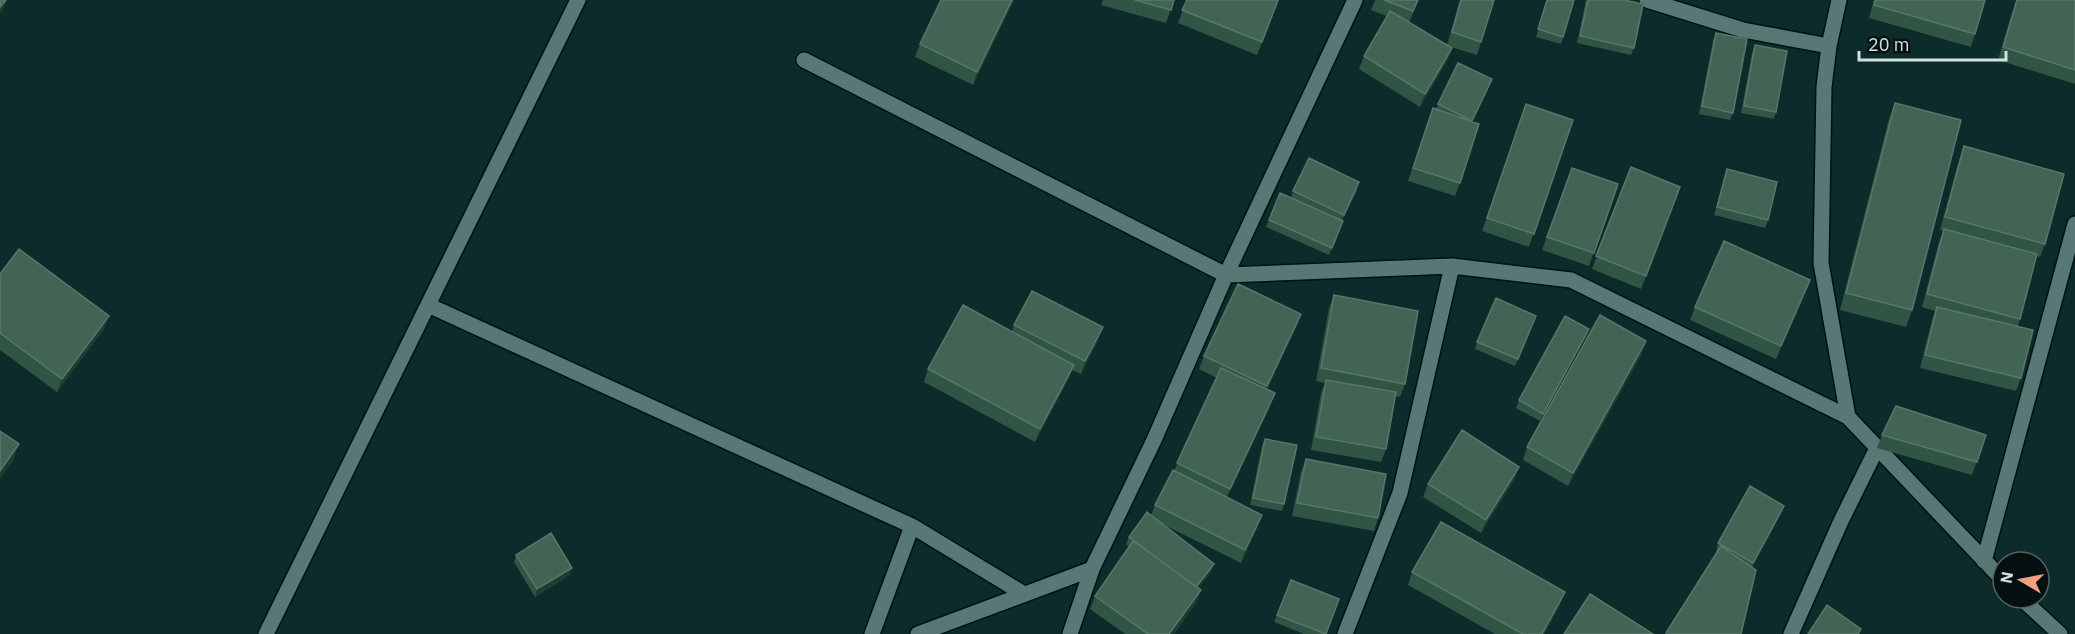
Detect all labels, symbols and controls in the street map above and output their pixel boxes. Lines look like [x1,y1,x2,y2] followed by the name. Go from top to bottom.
[1859,24,2006,62] scale bar
[1868,33,1910,56] text: 20 m
[1991,550,2051,610] north arrow
[1995,570,2017,585] text: N

